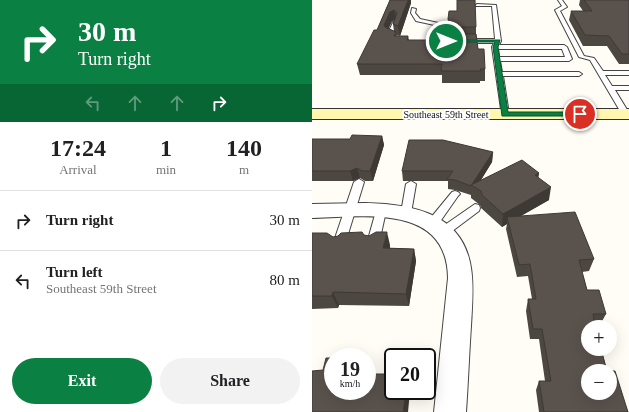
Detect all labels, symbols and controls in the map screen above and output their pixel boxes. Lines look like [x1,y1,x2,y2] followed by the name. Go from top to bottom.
[12,16,64,68] icon: right
[78,16,136,47] text: 30 m
[425,20,467,62] position arrow
[78,49,151,69] text: Turn right
[82,92,104,114] icon: left
[124,92,146,114] icon: ahead
[166,92,188,114] icon: ahead
[208,92,230,114] icon: right
[563,97,597,131] pin
[569,103,591,125] icon: arrive
[404,109,489,120] street label: Southeast 59th Street
[50,135,106,161] text: 17:24
[160,135,172,161] text: 1
[226,135,262,161] text: 140
[59,162,97,177] text: Arrival
[156,162,176,177] text: min
[239,162,249,177] text: m
[12,210,34,232] icon: right
[46,212,113,228] text: Turn right
[270,212,300,228] text: 30 m
[46,264,103,280] text: Turn left
[12,270,34,292] icon: left
[270,272,300,288] text: 80 m
[46,281,157,296] text: Southeast 59th Street
[581,320,617,400] map controls
[581,320,617,356] button: +
[384,348,436,400] speed limit sign: 20
[12,358,152,404] button: Exit
[160,358,300,404] button: Share
[340,358,360,380] text: 19
[581,364,617,400] button: −
[340,378,360,389] text: km/h

